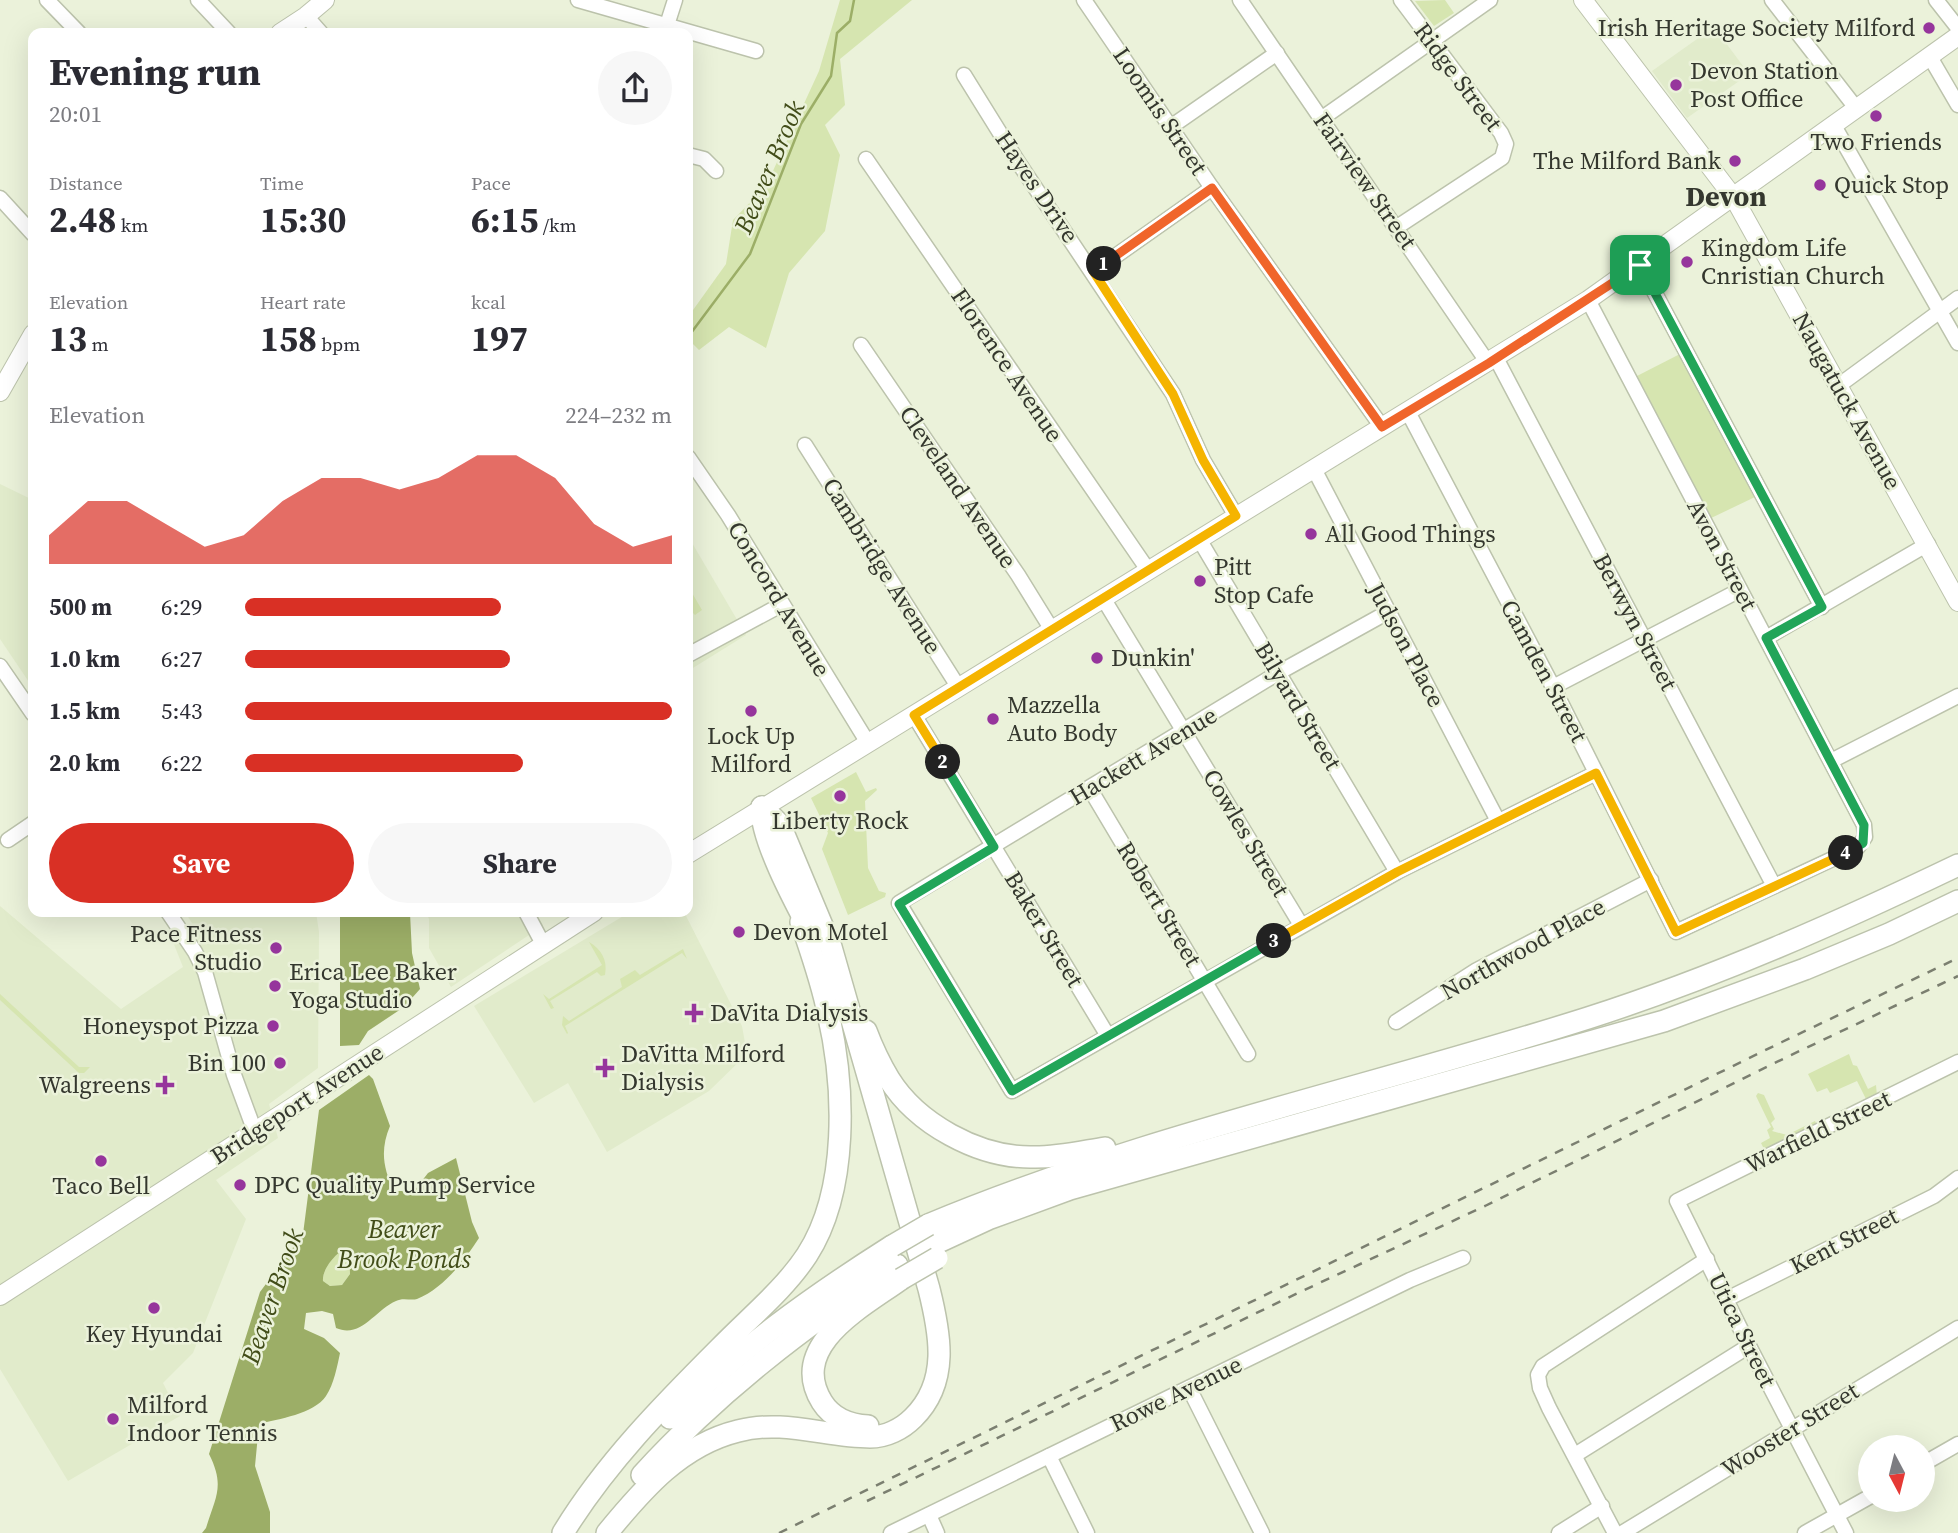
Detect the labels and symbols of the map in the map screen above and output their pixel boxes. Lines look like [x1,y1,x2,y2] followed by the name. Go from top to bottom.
[1598,11,1915,44] place label: Irish Heritage Society Milford
[1407,16,1510,138] street label: Ridge Street
[1921,20,1937,36] marker: Irish Heritage Society Milford
[1105,40,1215,181] street label: Loomis Street
[1690,54,1839,115] place label: Devon Station Post Office
[1668,77,1684,93] marker: Devon Station Post Office
[724,94,813,240] water label: Beaver Brook
[1306,106,1425,256] street label: Fairview Street
[1868,108,1884,124] marker: Two Friends
[988,124,1087,249] street label: Hayes Drive
[1810,125,1942,158] place label: Two Friends
[1533,144,1722,177] place label: The Milford Bank
[1727,153,1743,169] marker: The Milford Bank
[1834,168,1949,201] place label: Quick Stop
[1685,177,1767,215] district label: Devon
[1812,177,1828,193] marker: Quick Stop
[1701,231,1885,292] place label: Kingdom Life Cnristian Church
[1610,235,1670,295] pin
[1086,246,1122,282] pin: 1
[1679,254,1695,270] marker: Kingdom Life Cnristian Church
[944,281,1071,448] street label: Florence Avenue
[1785,306,1910,495] street label: Naugatuck Avenue
[892,399,1025,574] street label: Cleveland Avenue
[815,471,950,660] street label: Cambridge Avenue
[1679,493,1766,616] street label: Avon Street
[720,515,839,683] street label: Concord Avenue
[1325,517,1496,550] place label: All Good Things
[1303,526,1319,542] marker: All Good Things
[1585,547,1685,696] street label: Berwyn Street
[1214,550,1314,611] place label: Pitt Stop Cafe
[1192,573,1208,589] marker: Pitt Stop Cafe
[1359,576,1453,713] street label: Judson Place
[1493,594,1596,748] street label: Camden Street
[1247,635,1350,776] street label: Bilyard Street
[1111,641,1195,674] place label: Dunkin'
[1089,650,1105,666] marker: Dunkin'
[1007,688,1118,749] place label: Mazzella Auto Body
[1063,698,1223,813] street label: Hackett Avenue
[743,703,759,719] marker: Lock Up Milford
[985,711,1001,727] marker: Mazzella Auto Body
[707,719,795,780] place label: Lock Up Milford
[926,744,960,780] pin: 2
[1195,763,1298,903] street label: Cowles Street
[832,788,848,804] marker: Liberty Rock
[772,804,909,837] place label: Liberty Rock
[1109,835,1210,973] street label: Robert Street
[1828,836,1864,870] pin: 4
[997,865,1092,993] street label: Baker Street
[1435,890,1611,1007] street label: Northwood Place
[753,915,888,948] place label: Devon Motel
[130,917,262,978] place label: Pace Fitness Studio
[1256,923,1292,958] pin: 3
[731,924,747,940] marker: Devon Motel
[268,940,284,956] marker: Pace Fitness Studio
[289,955,457,1016] place label: Erica Lee Baker Yoga Studio
[267,978,283,994] marker: Erica Lee Baker Yoga Studio
[710,996,868,1029] place label: DaVita Dialysis
[684,1003,704,1023] marker: DaVita Dialysis
[83,1009,260,1042] place label: Honeyspot Pizza
[265,1018,281,1034] marker: Honeyspot Pizza
[204,1035,390,1172] street label: Bridgeport Avenue
[621,1037,785,1098] place label: DaVitta Milford Dialysis
[188,1046,266,1079] place label: Bin 100
[272,1055,288,1071] marker: Bin 100
[595,1058,615,1078] marker: DaVitta Milford Dialysis
[39,1068,151,1101] place label: Walgreens
[157,1077,173,1093] marker: Walgreens
[1739,1082,1896,1181] street label: Warfield Street
[93,1153,109,1169] marker: Taco Bell
[254,1168,535,1201] place label: DPC Quality Pump Service
[52,1169,150,1202] place label: Taco Bell
[232,1177,248,1193] marker: DPC Quality Pump Service
[1784,1199,1904,1282] street label: Kent Street
[336,1211,471,1277] water label: Beaver Brook Ponds
[232,1223,312,1370] water label: Beaver Brook
[1701,1267,1784,1393] street label: Utica Street
[146,1300,162,1316] marker: Key Hyundai
[85,1317,223,1350] place label: Key Hyundai
[1104,1347,1247,1440] street label: Rowe Avenue
[1715,1374,1865,1485] street label: Wooster Street
[127,1388,277,1449] place label: Milford Indoor Tennis
[105,1411,121,1427] marker: Milford Indoor Tennis
[1858,1435,1936,1512] north arrow

